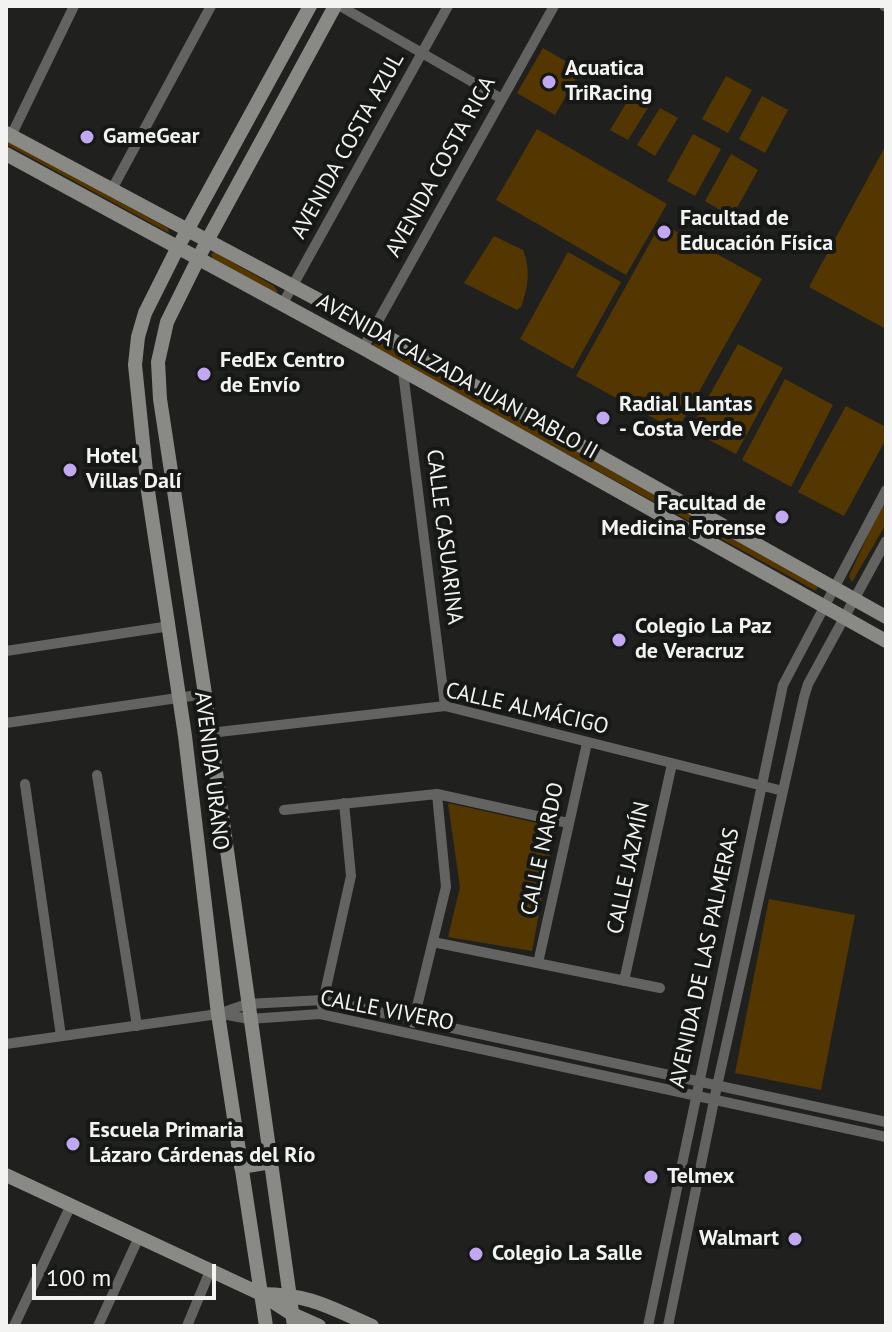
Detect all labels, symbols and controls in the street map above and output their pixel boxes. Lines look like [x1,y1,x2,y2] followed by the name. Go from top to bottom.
[286,48,410,244] street label: AVENIDA COSTA AZUL
[565,56,652,108] place label: Acuatica TriRacing
[380,72,502,262] street label: AVENIDA COSTA RICA
[540,73,558,91] marker: Acuatica TriRacing
[103,124,199,150] place label: GameGear
[78,128,96,146] marker: GameGear
[680,206,833,258] place label: Facultad de Educación Física
[655,223,673,241] marker: Facultad de Educación Física
[312,289,602,465] street label: AVENIDA CALZADA JUAN PABLO II
[220,348,345,400] place label: FedEx Centro de Envío
[195,365,213,383] marker: FedEx Centro de Envío
[619,392,752,444] place label: Radial Llantas - Costa Verde
[594,409,612,427] marker: Radial Llantas - Costa Verde
[86,444,181,496] place label: Hotel Villas Dalí
[420,448,468,626] street label: CALLE CASUARINA
[61,461,79,479] marker: Hotel Villas Dalí
[601,491,766,542] place label: Facultad de Medicina Forense
[773,508,791,526] marker: Facultad de Medicina Forense
[635,614,772,666] place label: Colegio La Paz de Veracruz
[610,631,628,649] marker: Colegio La Paz de Veracruz
[443,677,611,741] street label: CALLE ALMÁCIGO
[188,690,234,852] street label: AVENIDA URANO
[516,780,570,918] street label: CALLE NARDO
[602,799,656,937] street label: CALLE JAZMÍN
[665,825,745,1091] street label: AVENIDA DE LAS PALMERAS
[318,985,456,1037] street label: CALLE VIVERO
[89,1118,315,1170] place label: Escuela Primaria Lázaro Cárdenas del Río
[64,1135,82,1153] marker: Escuela Primaria Lázaro Cárdenas del Río
[667,1164,734,1190] place label: Telmex
[642,1168,660,1186] marker: Telmex
[699,1226,779,1252] place label: Walmart
[786,1230,804,1248] marker: Walmart
[492,1241,642,1267] place label: Colegio La Salle
[467,1245,485,1263] marker: Colegio La Salle
[36,1248,220,1298] scale bar
[46,1262,111,1293] text: 100 m

